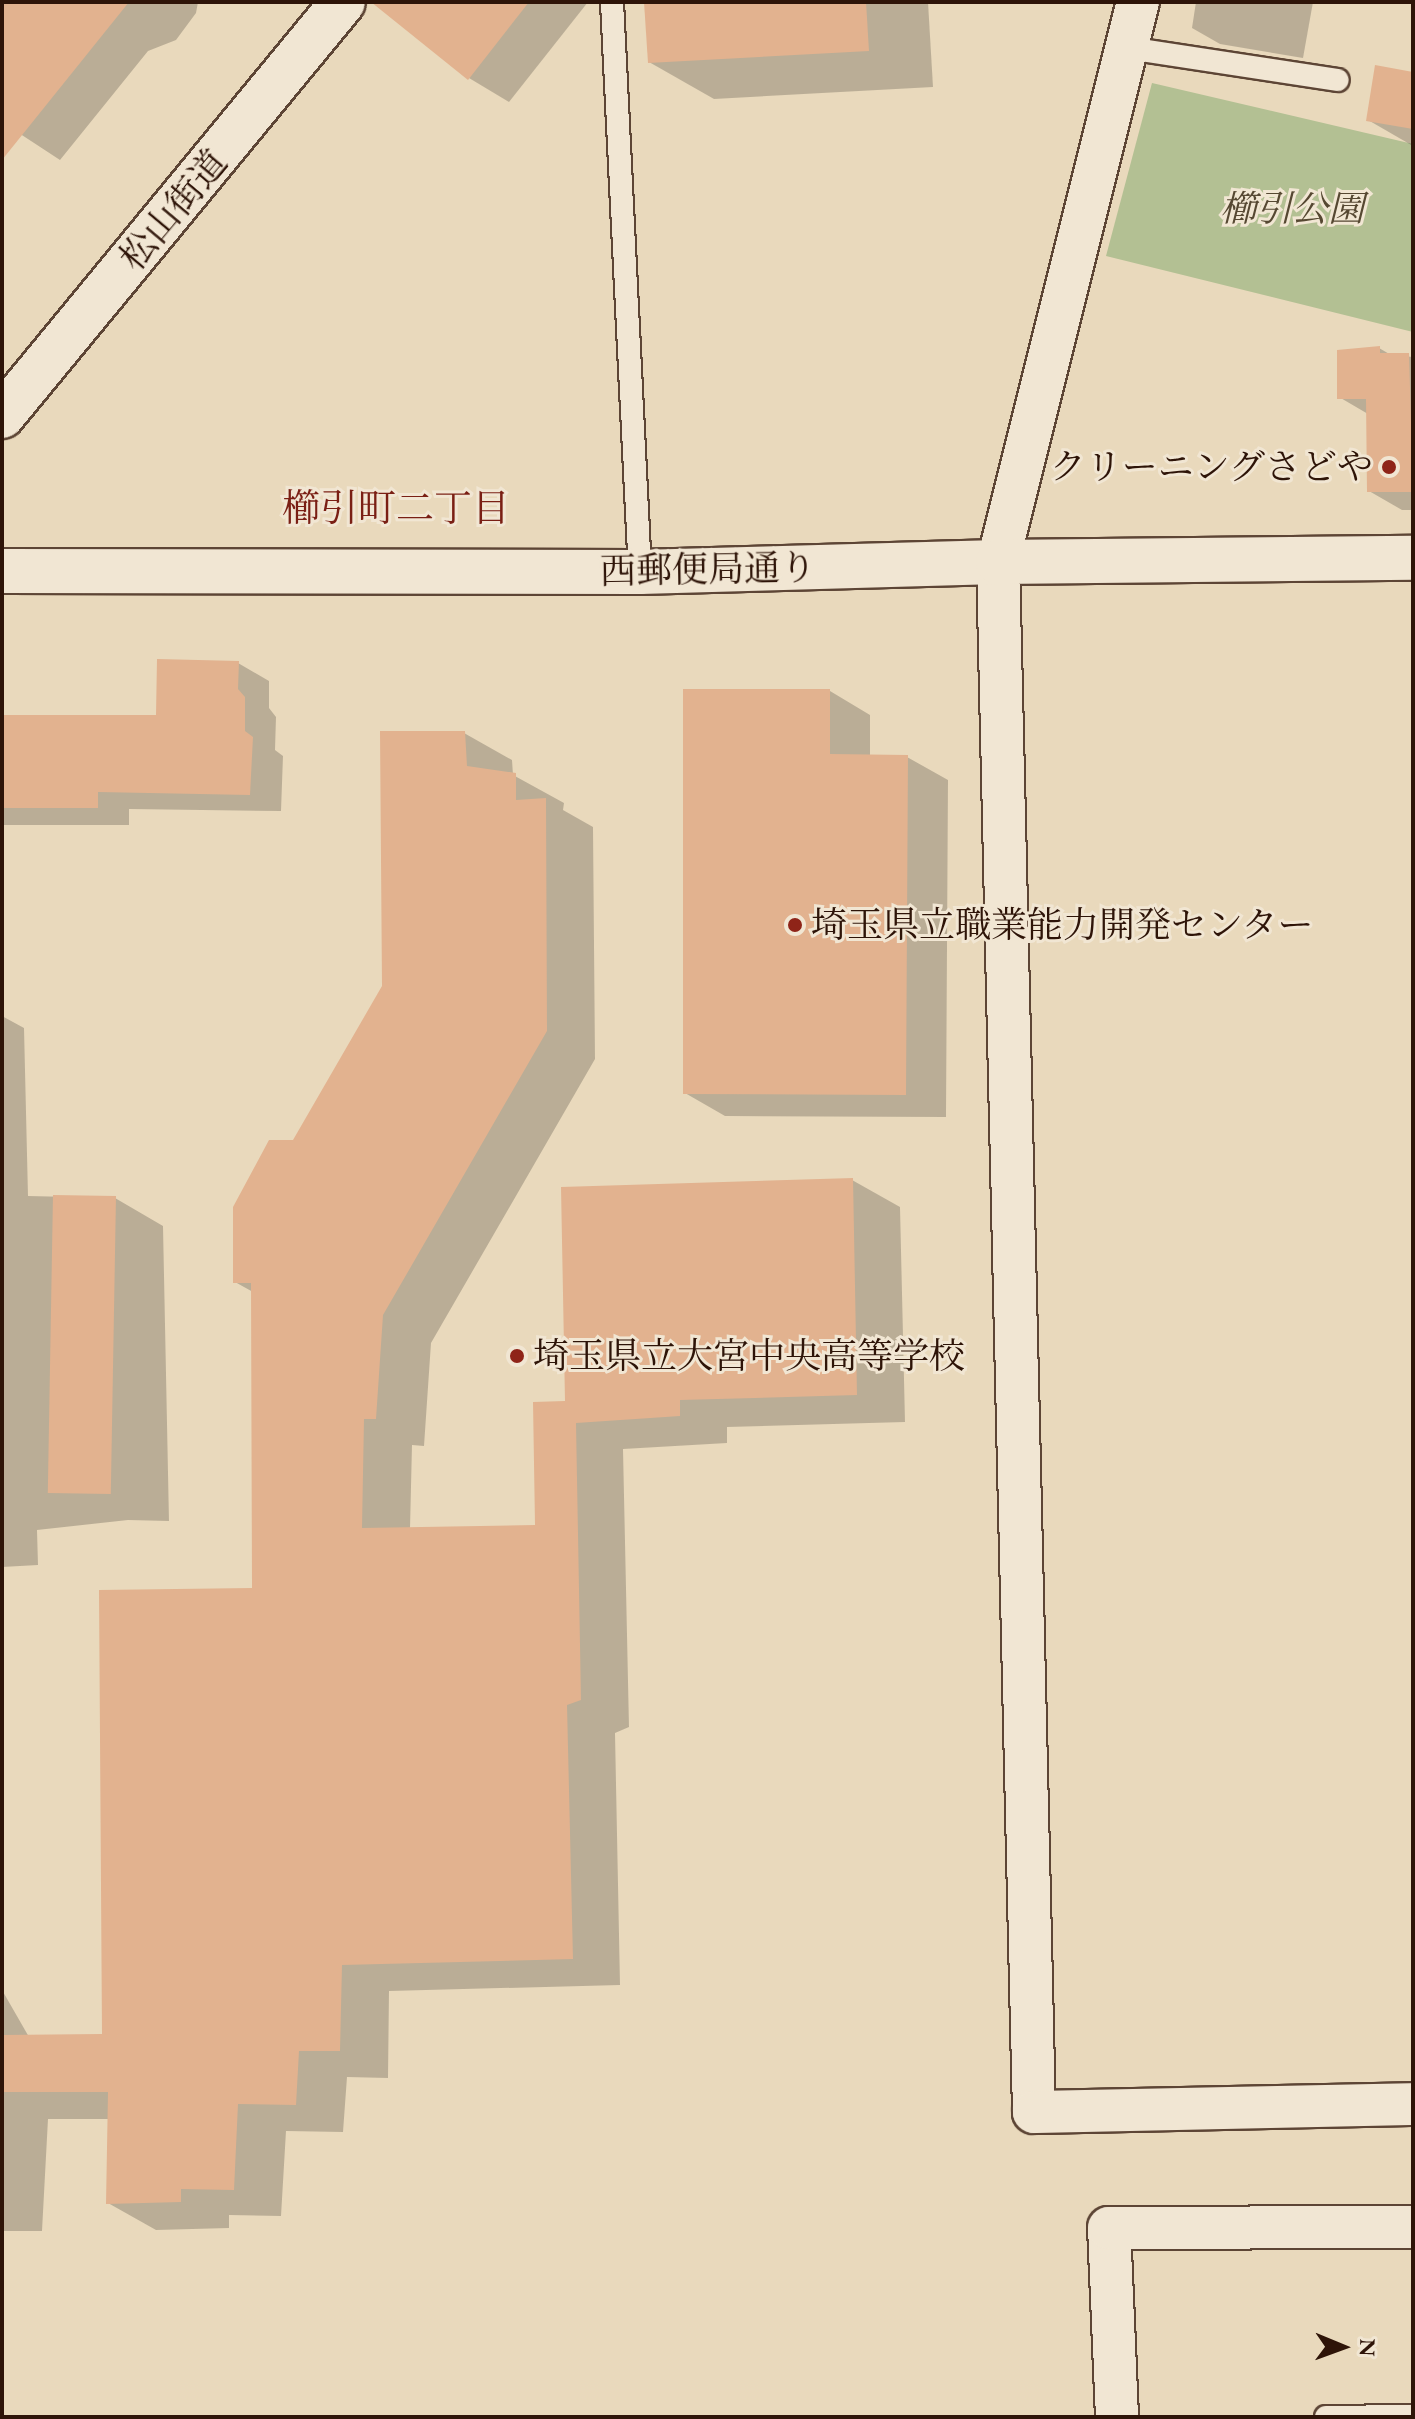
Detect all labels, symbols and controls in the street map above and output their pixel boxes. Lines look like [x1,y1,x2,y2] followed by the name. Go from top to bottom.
[110,141,236,279] street label: 松山街道
[1220,187,1364,231] park label: 櫛引公園
[1049,445,1373,489] place label: クリーニングさどや
[1380,458,1398,476] marker: クリーニングさどや
[282,485,510,531] district label: 櫛引町二丁目
[600,546,816,592] street label: 西郵便局通り
[811,903,1315,947] place label: 埼玉県立職業能力開発センター
[786,916,804,934] marker: 埼玉県立職業能力開発センター
[533,1334,965,1378] place label: 埼玉県立大宮中央高等学校
[508,1347,526,1365] marker: 埼玉県立大宮中央高等学校
[1303,2307,1383,2387] north arrow
[1353,2338,1382,2357] text: N

